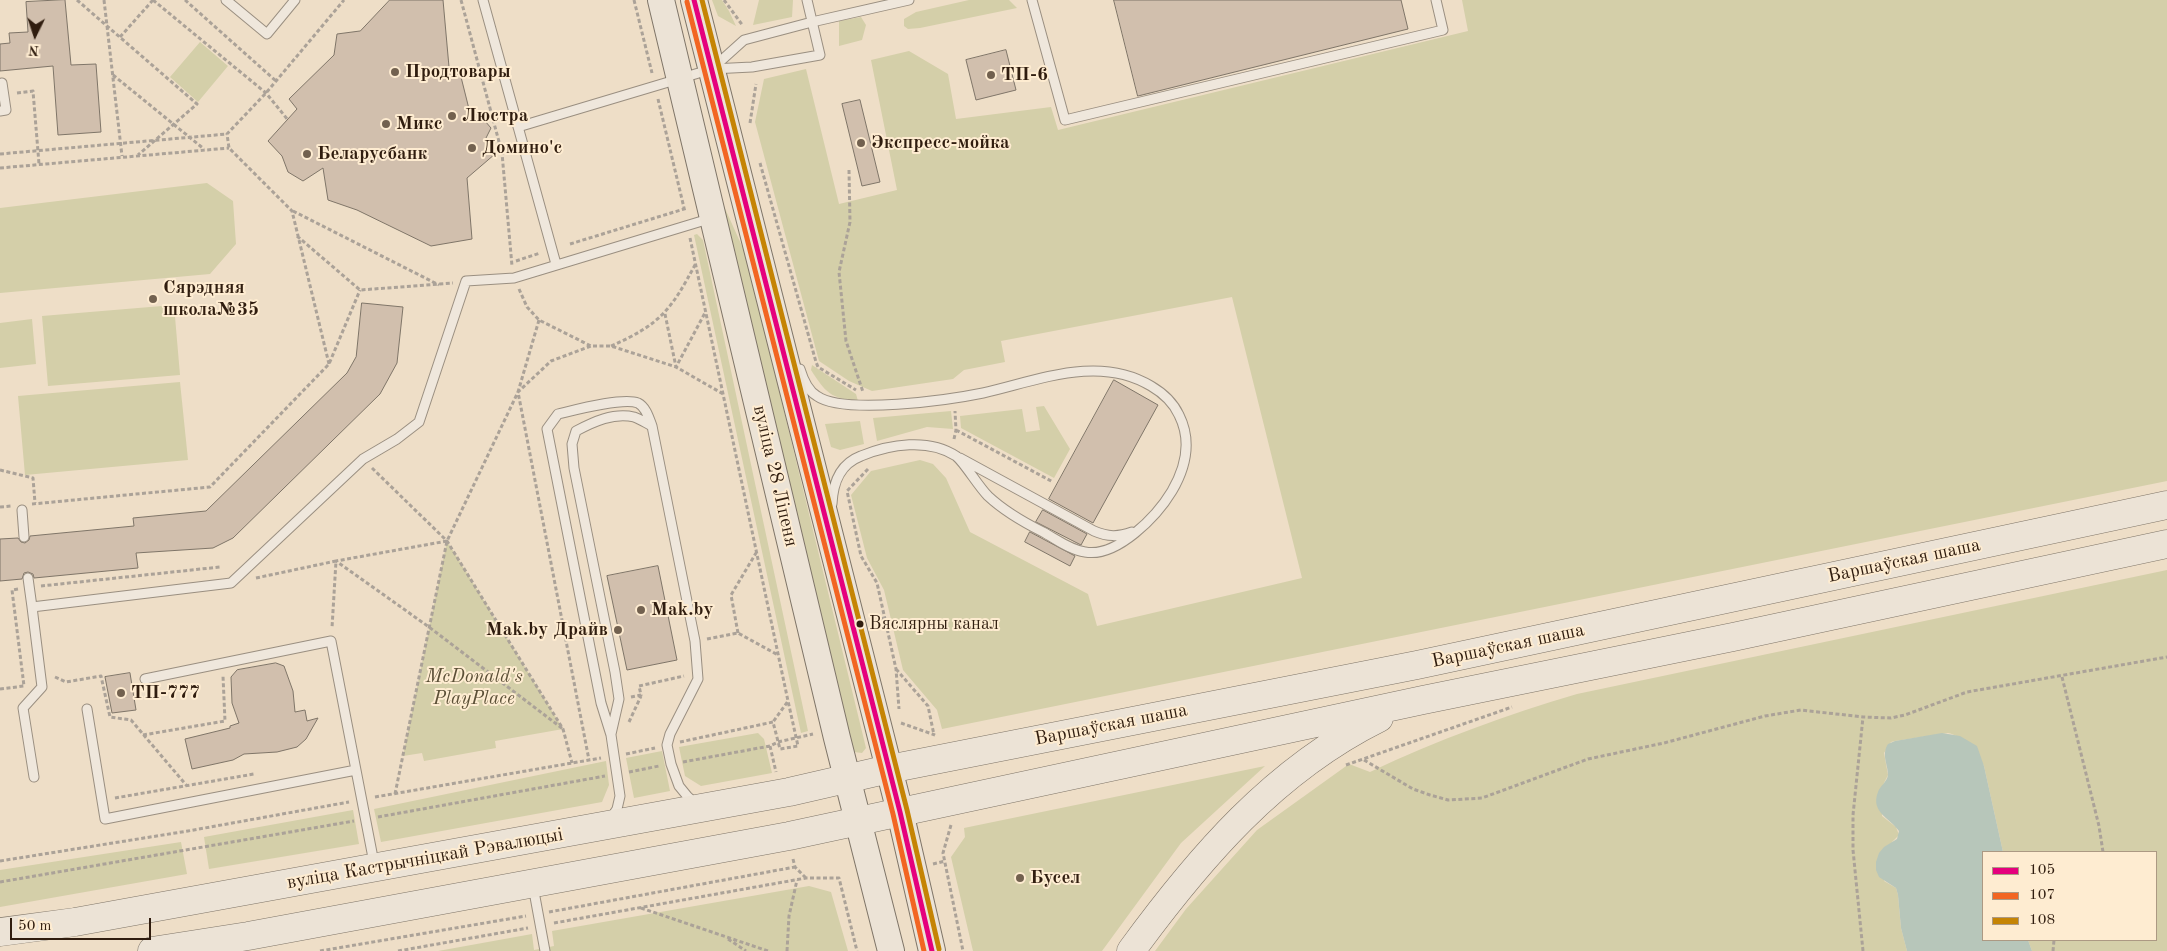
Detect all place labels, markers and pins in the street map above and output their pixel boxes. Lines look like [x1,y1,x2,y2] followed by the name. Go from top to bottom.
[405,61,511,83] place label: Продтовары
[1001,64,1048,86] place label: ТП-6
[389,66,401,78] marker: Продтовары
[985,69,997,81] marker: ТП-6
[462,105,528,127] place label: Люстра
[446,110,458,122] marker: Люстра
[396,113,443,135] place label: Микс
[380,118,392,130] marker: Микс
[871,132,1010,154] place label: Экспресс-мойка
[482,137,562,159] place label: Домино'c
[855,137,867,149] marker: Экспресс-мойка
[466,142,478,154] marker: Домино'c
[317,143,427,165] place label: Беларусбанк
[301,148,313,160] marker: Беларусбанк
[163,277,259,321] place label: Сярэдняя школа№35
[147,293,159,305] marker: Сярэдняя школа№35
[651,599,714,621] place label: Mak.by
[635,604,647,616] marker: Mak.by
[869,613,999,635] place label: Вяслярны канал
[486,619,608,641] place label: Маk.by Драйв
[855,619,865,629] marker: Вяслярны канал
[612,624,624,636] marker: Маk.by Драйв
[131,682,200,704] place label: ТП-777
[115,687,127,699] marker: ТП-777
[1030,867,1080,889] place label: Бусел
[1014,872,1026,884] marker: Бусел

